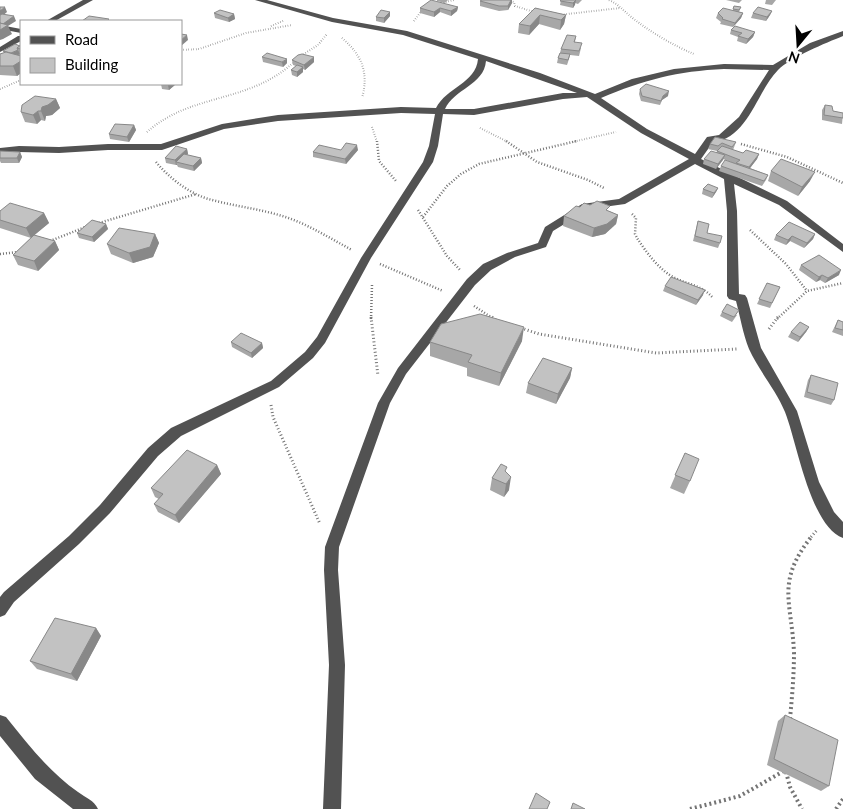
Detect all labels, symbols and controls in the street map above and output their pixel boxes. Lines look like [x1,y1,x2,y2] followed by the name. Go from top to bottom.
[20,20,182,85] legend
[773,20,823,70] north arrow
[65,30,98,48] text: Road
[786,48,802,68] text: N
[65,55,118,73] text: Building

